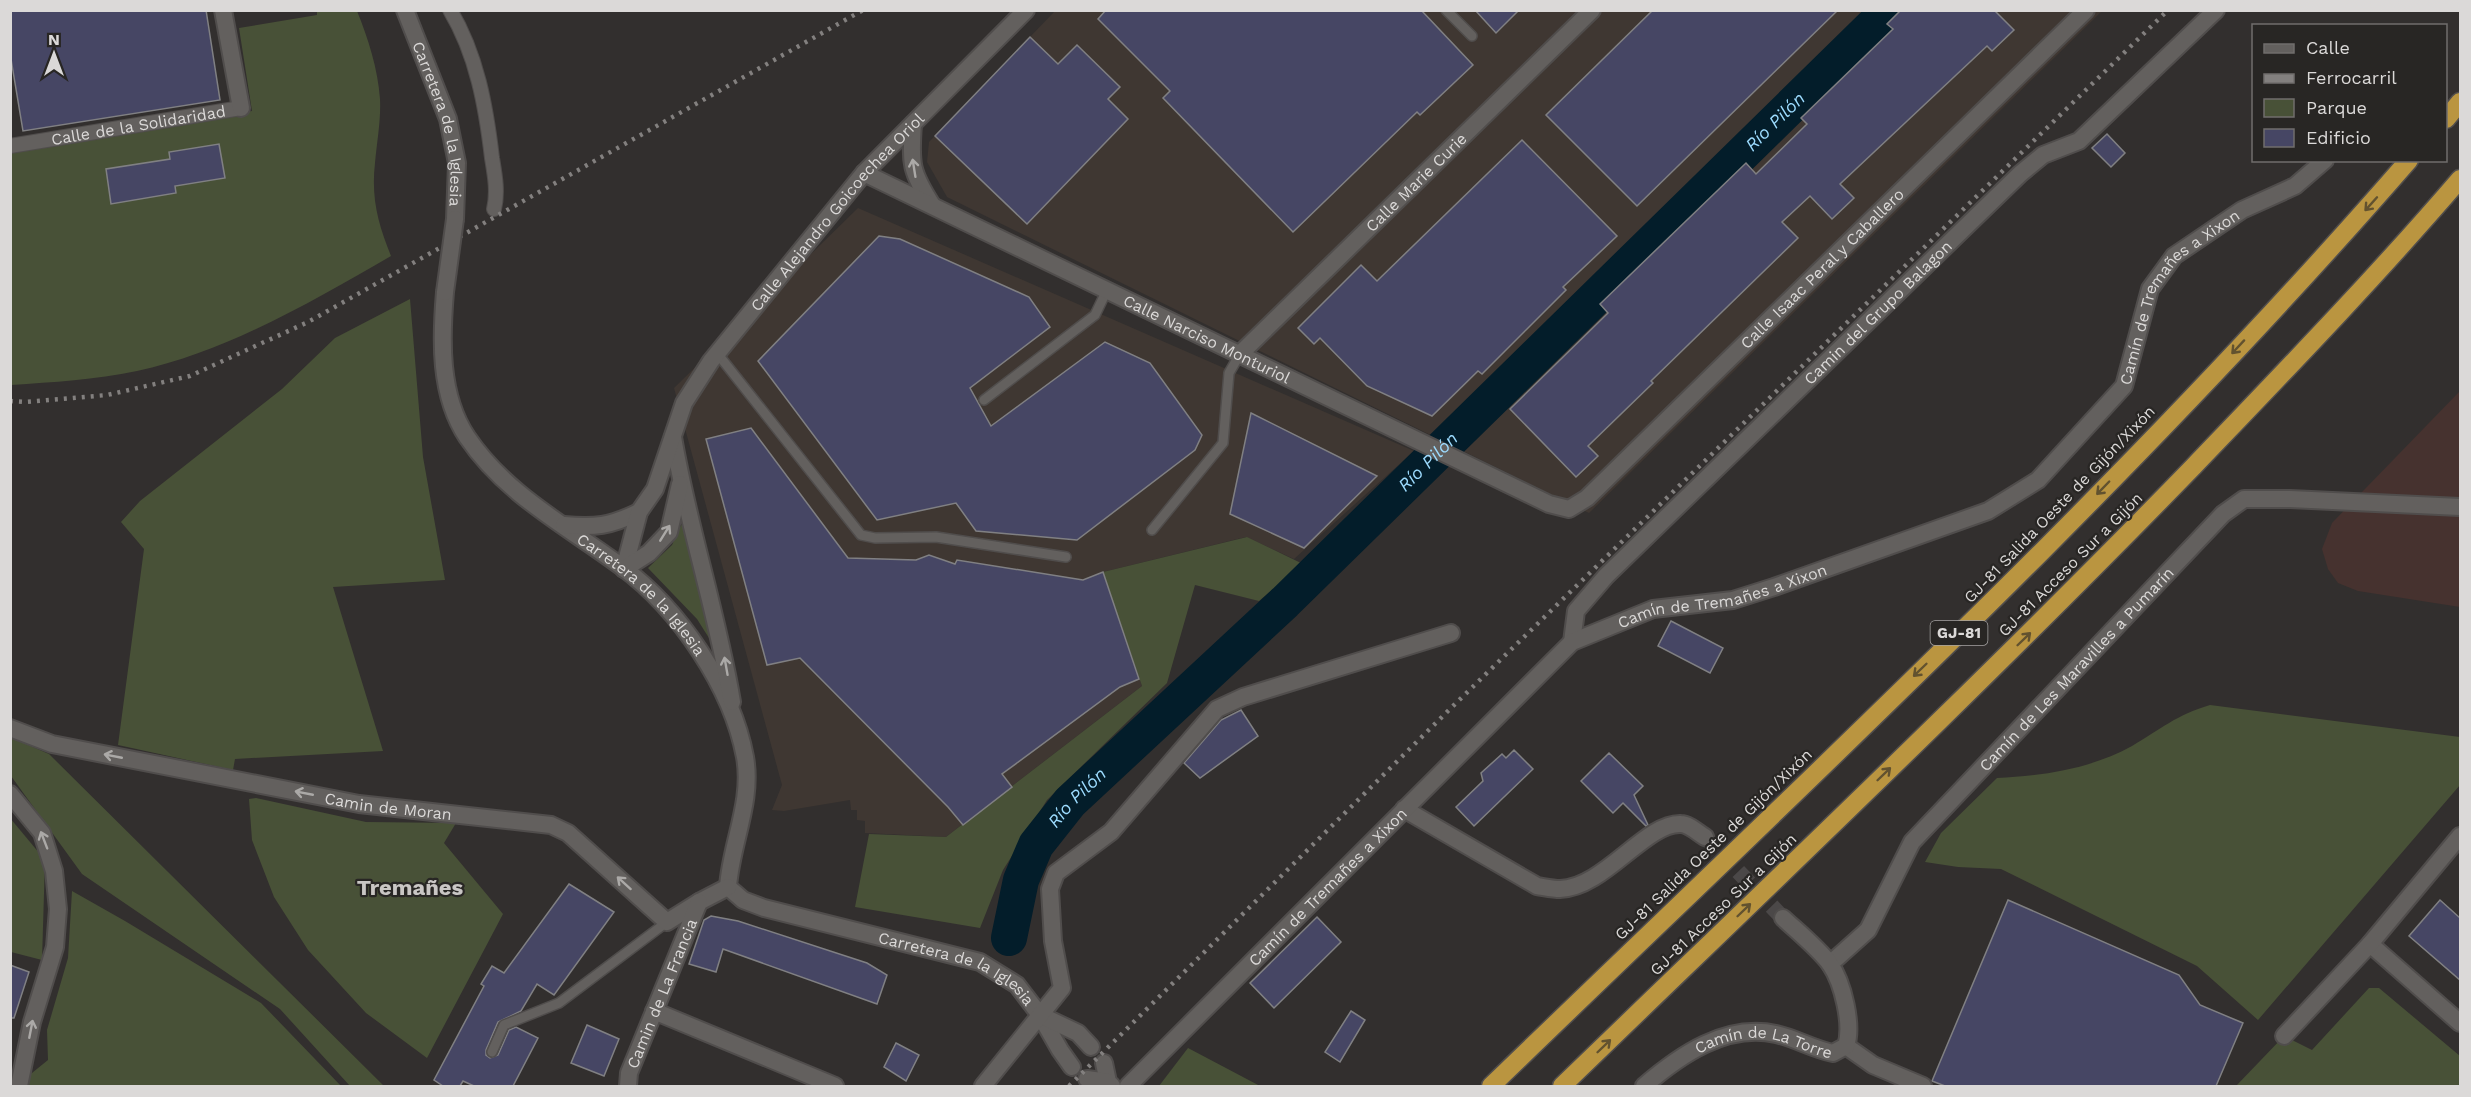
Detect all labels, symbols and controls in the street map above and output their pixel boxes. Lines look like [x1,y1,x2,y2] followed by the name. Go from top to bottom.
[24,24,84,84] north arrow
[2252,24,2447,162] legend
[48,30,60,49] text: N
[2306,37,2350,58] text: Calle
[408,39,466,207] street label: Carretera de la Iglesia
[2306,67,2397,88] text: Ferrocarril
[1741,87,1809,155] water label: Río Pilón
[2306,97,2367,118] text: Parque
[50,102,227,149] street label: Calle de la Solidaridad
[747,109,928,315] street label: Calle Alejandro Goicoechea Oriol
[2306,127,2371,148] text: Edificio
[1362,129,1471,236] street label: Calle Marie Curie
[908,158,919,178] one-way arrow
[1736,185,1908,353] street label: Calle Isaac Peral y Caballero
[2364,197,2378,212] one-way arrow
[2116,206,2243,387] street label: Camín de Tremañes a Xixon
[1800,237,1956,389] street label: Camin del Grupo Balagon
[1120,291,1294,388] street label: Calle Narciso Monturiol
[2231,340,2245,355] one-way arrow
[1960,402,2159,607] street label: GJ-81 Salida Oeste de Gijón/Xixón
[1393,428,1462,495] water label: Río Pilón
[2096,480,2110,495] one-way arrow
[1994,488,2146,640] street label: GJ-81 Acceso Sur a Gijón
[659,524,672,541] one-way arrow
[573,529,709,660] street label: Carretera de la Iglesia
[1615,560,1829,632] street label: Camín de Tremañes a Xixon
[1975,563,2178,775] street label: Camín de Les Maravilles a Pumarín
[1930,621,1988,645] road number: GJ-81
[2017,631,2032,646] one-way arrow
[720,656,731,676] one-way arrow
[1913,663,1928,677] one-way arrow
[1611,745,1816,944] street label: GJ-81 Salida Oeste de Gijón/Xixón
[104,750,123,761] one-way arrow
[1043,763,1110,832] water label: Río Pilón
[1877,767,1892,782] one-way arrow
[295,787,315,798] one-way arrow
[323,788,453,824] street label: Camin de Moran
[1245,804,1411,970] street label: Camín de Tremañes a Xixon
[1646,829,1801,979] street label: GJ-81 Acceso Sur a Gijón
[38,831,49,850] one-way arrow
[357,875,464,900] district label: Tremañes
[616,876,631,890] one-way arrow
[1737,903,1752,917] one-way arrow
[623,916,701,1071] street label: Camin de La Francia
[876,928,1038,1010] street label: Carretera de la Iglesia
[26,1020,37,1039] one-way arrow
[1692,1023,1834,1063] street label: Camín de La Torre
[1597,1038,1612,1053] one-way arrow

